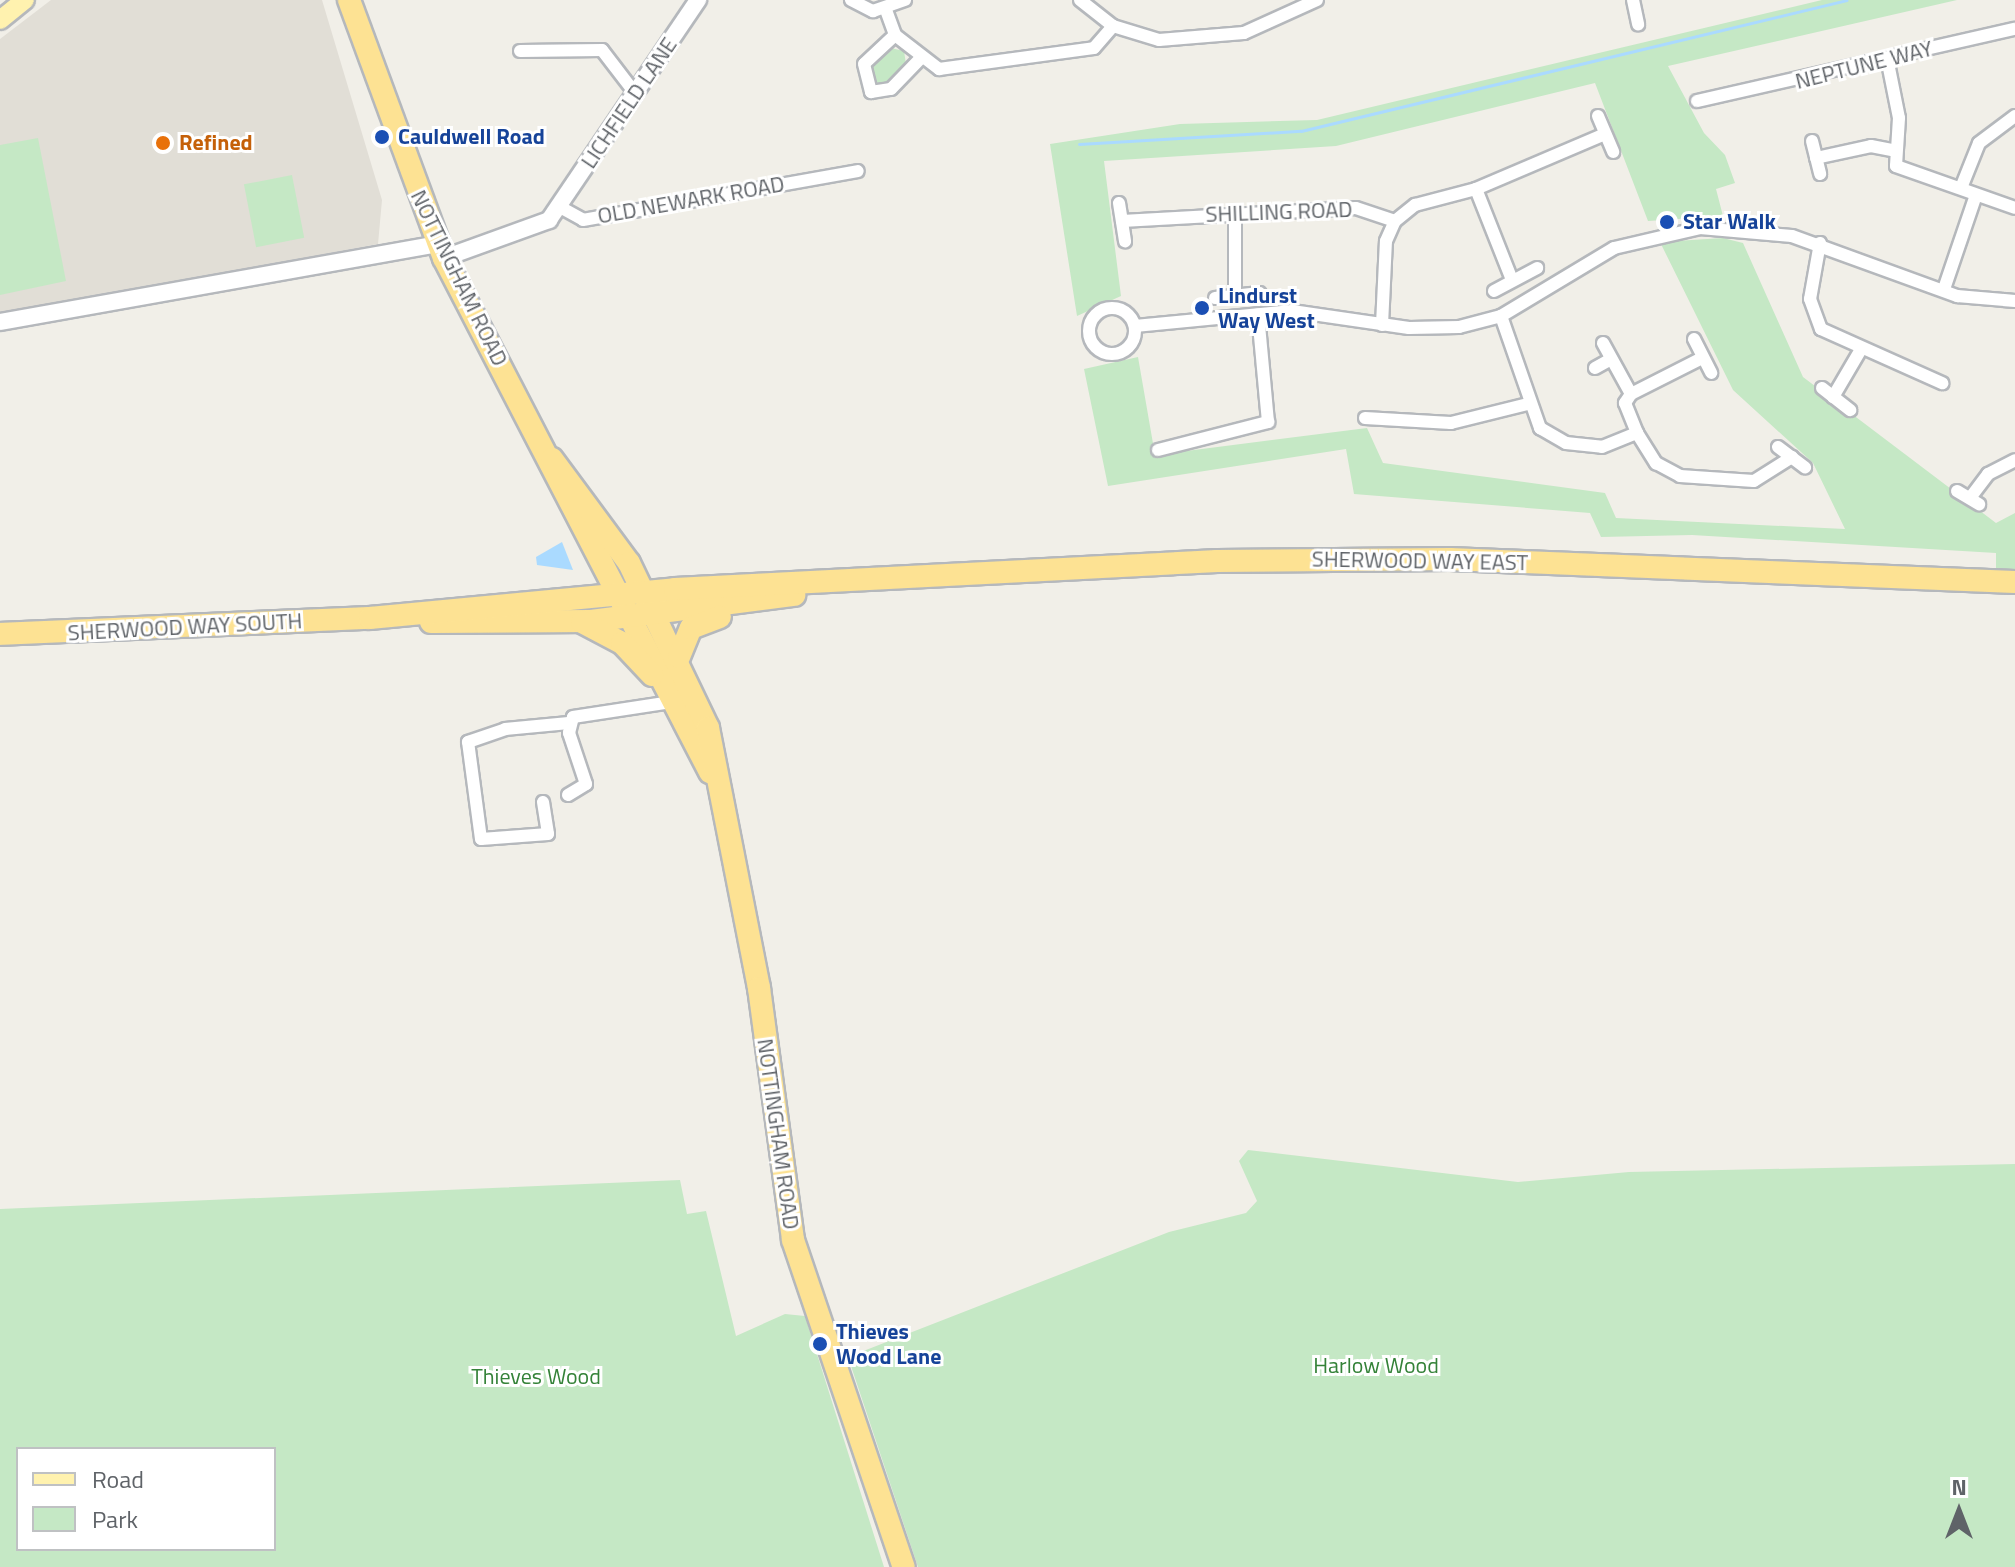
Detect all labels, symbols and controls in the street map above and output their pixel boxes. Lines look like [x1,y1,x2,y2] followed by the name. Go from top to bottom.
[576,33,682,173] street label: LICHFIELD LANE
[1793,35,1935,95] street label: NEPTUNE WAY
[398,124,545,150] place label: Cauldwell Road
[373,128,391,146] marker: Cauldwell Road
[179,130,253,156] place label: Refined
[154,134,172,152] marker: Refined
[596,171,786,229] street label: OLD NEWARK ROAD
[405,186,513,370] street label: NOTTINGHAM ROAD
[1205,196,1353,228] street label: SHILLING ROAD
[1683,209,1776,235] place label: Star Walk
[1658,213,1676,231] marker: Star Walk
[1218,282,1315,334] place label: Lindurst Way West
[1193,299,1211,317] marker: Lindurst Way West
[1312,546,1528,576] street label: SHERWOOD WAY EAST
[67,608,303,646] street label: SHERWOOD WAY SOUTH
[752,1037,804,1231] street label: NOTTINGHAM ROAD
[836,1318,941,1370] place label: Thieves Wood Lane
[811,1335,829,1353] marker: Thieves Wood Lane
[1313,1353,1439,1379] park label: Harlow Wood
[471,1364,601,1390] park label: Thieves Wood
[16,1447,276,1551] legend
[92,1461,144,1497] text: Road
[1951,1470,1967,1504] text: N
[1919,1471,1999,1551] north arrow
[92,1501,138,1537] text: Park

